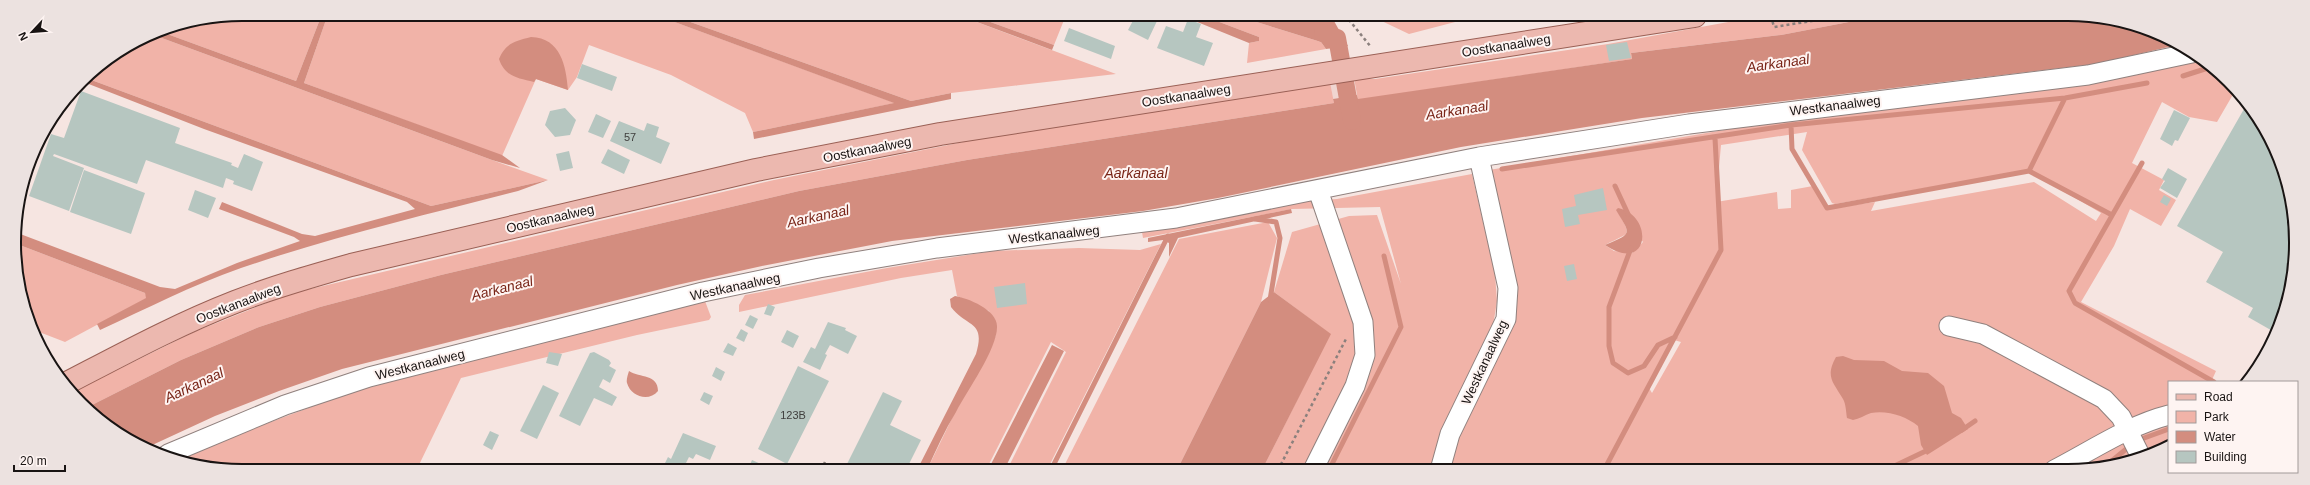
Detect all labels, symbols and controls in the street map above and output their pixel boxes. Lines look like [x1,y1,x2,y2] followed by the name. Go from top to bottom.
[12,12,52,52] north arrow
[16,30,30,43] text: N
[1461,31,1552,60] street label: Oostkanaalweg
[1745,51,1811,75] water label: Aarkanaal
[1141,81,1232,110] street label: Oostkanaalweg
[1789,92,1881,119] street label: Westkanaalweg
[1424,97,1490,123] water label: Aarkanaal
[624,131,636,143] house number: 57
[822,134,913,165] street label: Oostkanaalweg
[1103,165,1168,181] water label: Aarkanaal
[505,201,595,236] street label: Oostkanaalweg
[785,201,851,231] water label: Aarkanaal
[1008,222,1100,247] street label: Westkanaalweg
[689,270,781,303] street label: Westkanaalweg
[469,272,535,304] water label: Aarkanaal
[194,280,283,327] street label: Oostkanaalweg
[1458,318,1511,407] street label: Westkanaalweg
[374,346,466,383] street label: Westkanaalweg
[161,364,227,406] water label: Aarkanaal
[2168,381,2298,473] legend
[2204,390,2233,404] text: Road
[780,409,806,421] house number: 123B
[2204,410,2230,424] text: Park
[2204,430,2236,444] text: Water
[14,447,65,473] scale bar
[2204,450,2247,464] text: Building
[20,454,47,468] text: 20 m

